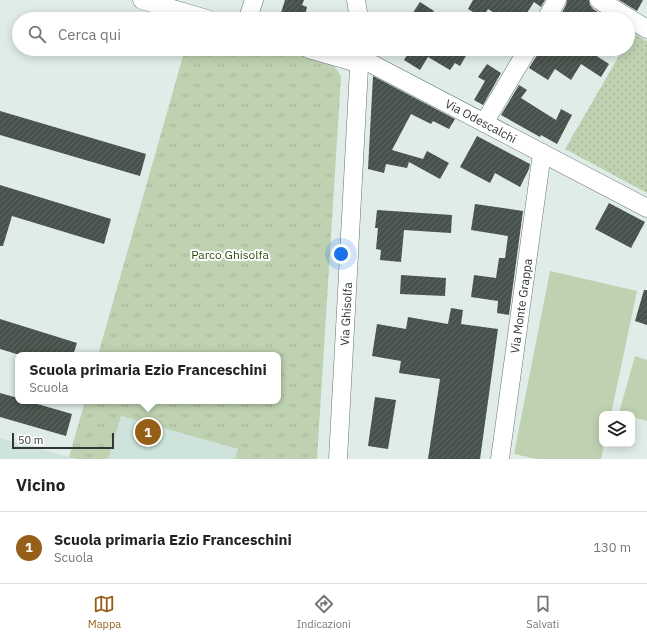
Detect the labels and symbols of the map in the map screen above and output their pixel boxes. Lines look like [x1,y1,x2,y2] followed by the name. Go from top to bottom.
[443,96,519,146] street label: Via Odescalchi
[331,244,351,264] your location
[191,247,269,262] park label: Parco Ghisolfa
[507,257,535,355] street label: Via Monte Grappa
[337,281,355,346] street label: Via Ghisolfa
[135,417,161,447] pin: 1
[12,431,114,450] scale bar

